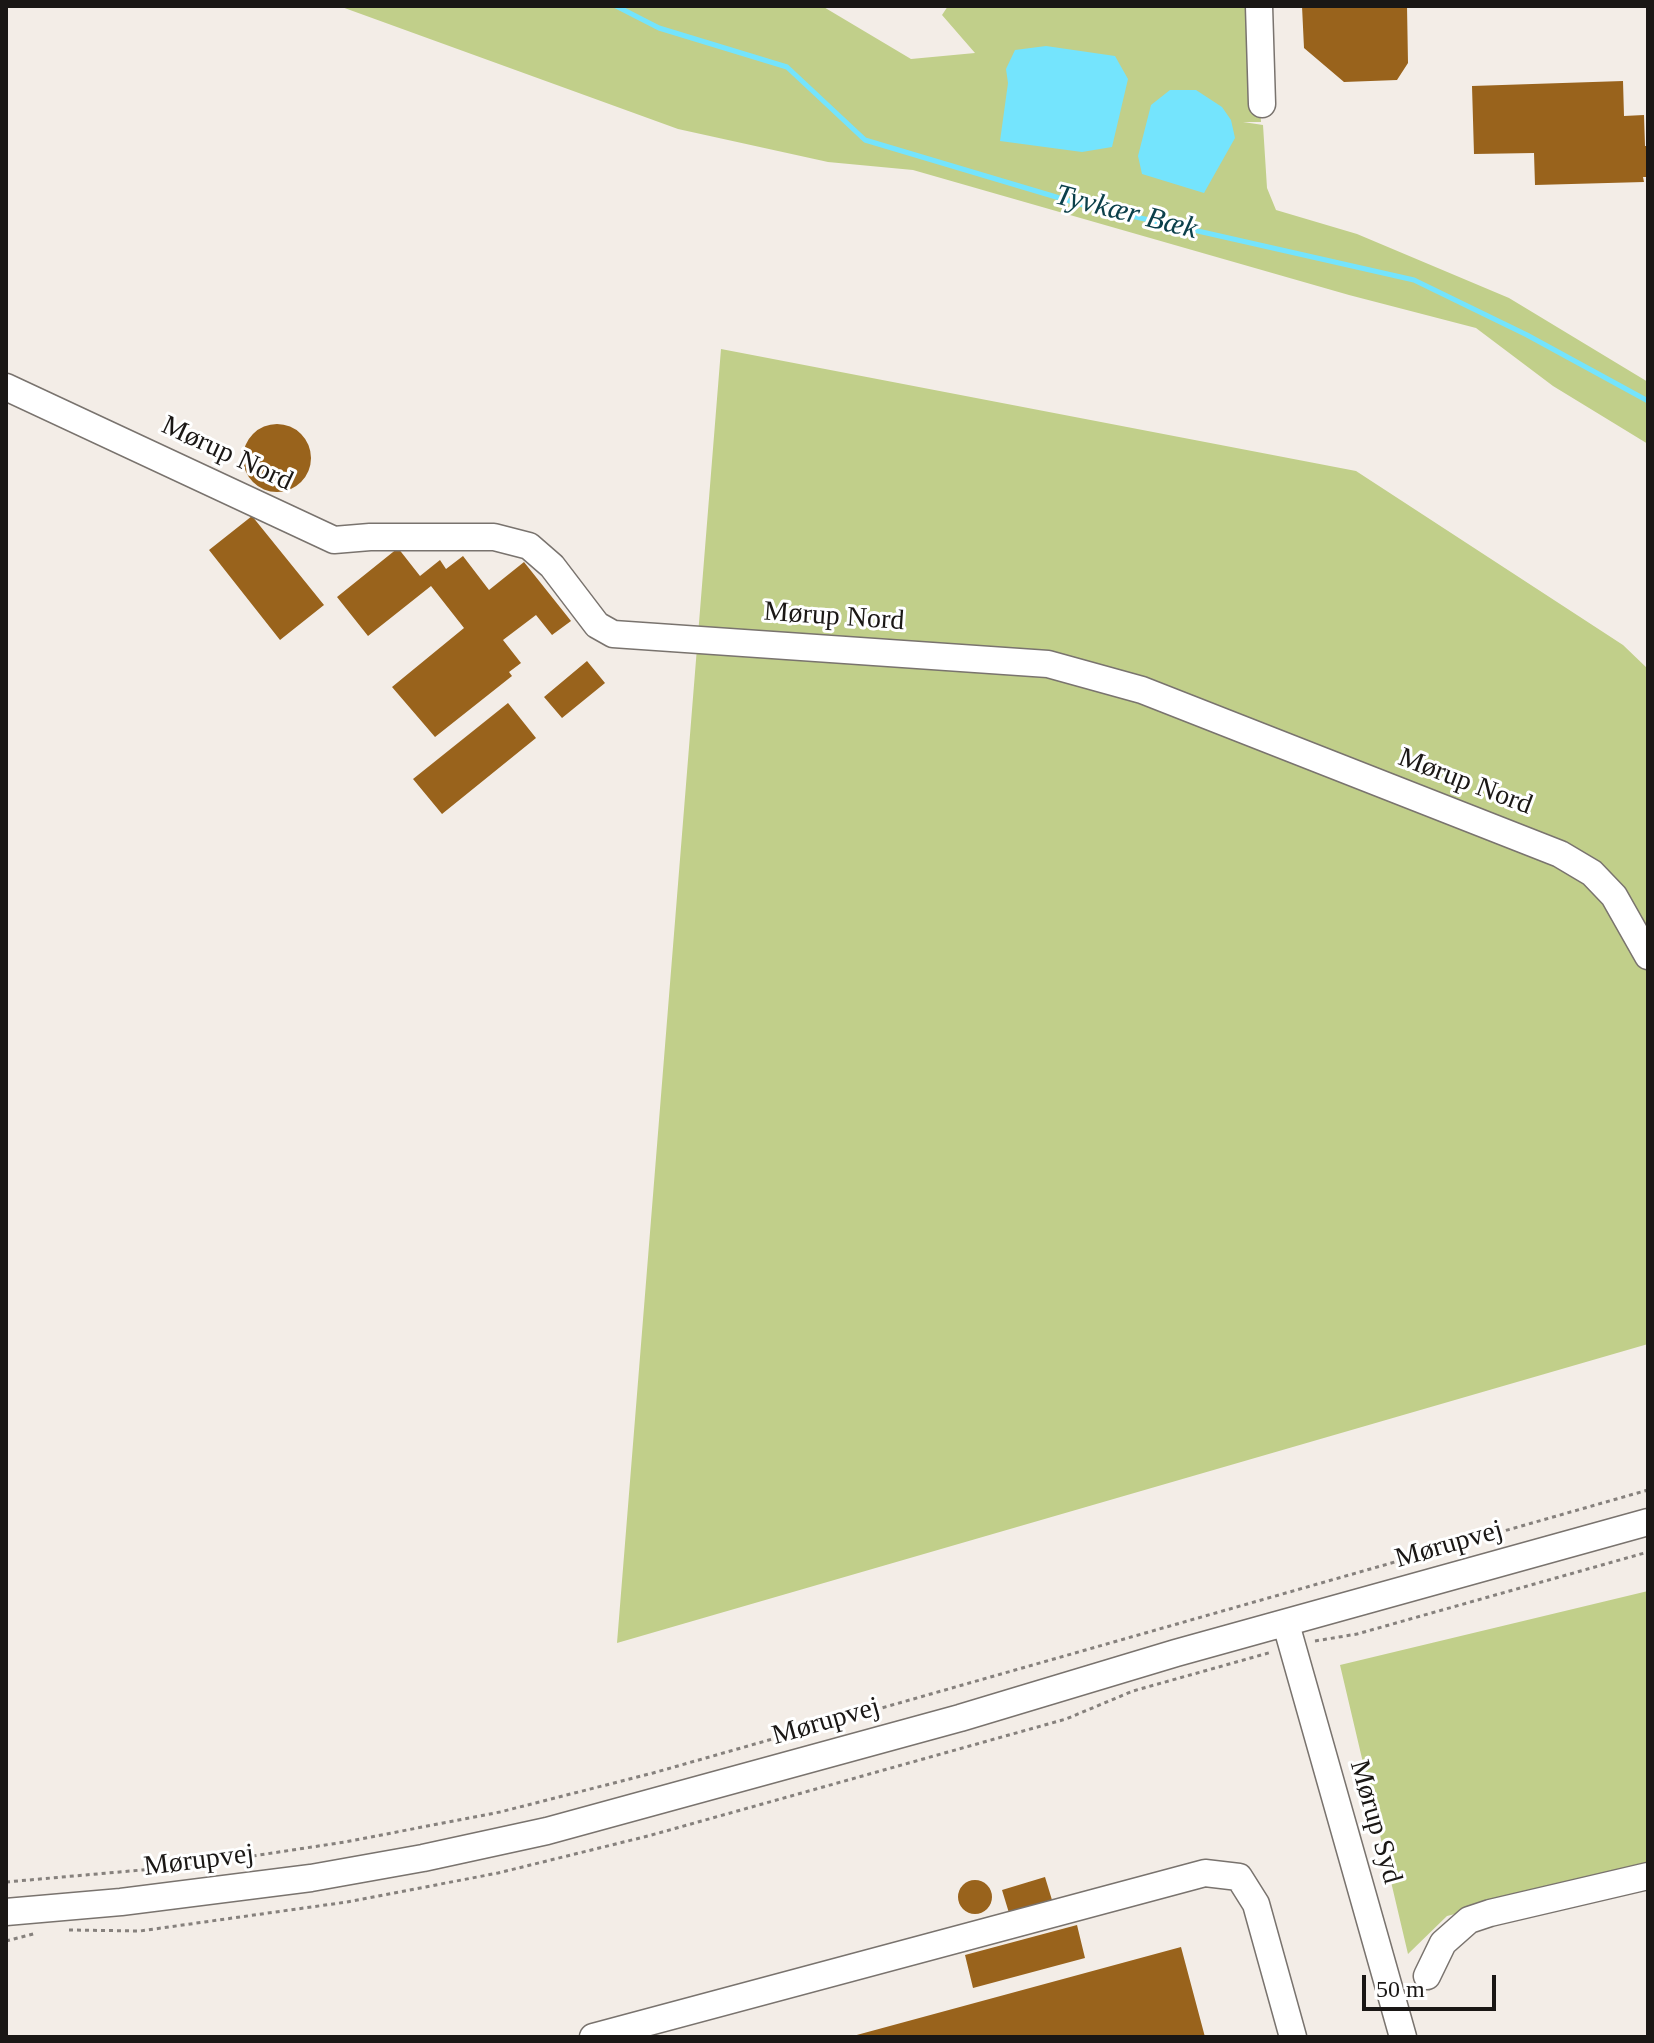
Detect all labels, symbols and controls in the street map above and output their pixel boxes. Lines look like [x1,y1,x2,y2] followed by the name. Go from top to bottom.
[1051,178,1201,248] water label: Tyvkær Bæk
[156,409,298,499] street label: Mørup Nord
[763,595,905,639] street label: Mørup Nord
[1393,741,1537,823] street label: Mørup Nord
[1391,1514,1507,1576] street label: Mørupvej
[768,1691,884,1753] street label: Mørupvej
[1341,1756,1409,1888] street label: Mørup Syd
[142,1838,256,1884] street label: Mørupvej
[1366,1959,1500,2009] scale bar
[1376,1976,1425,2002] text: 50 m

